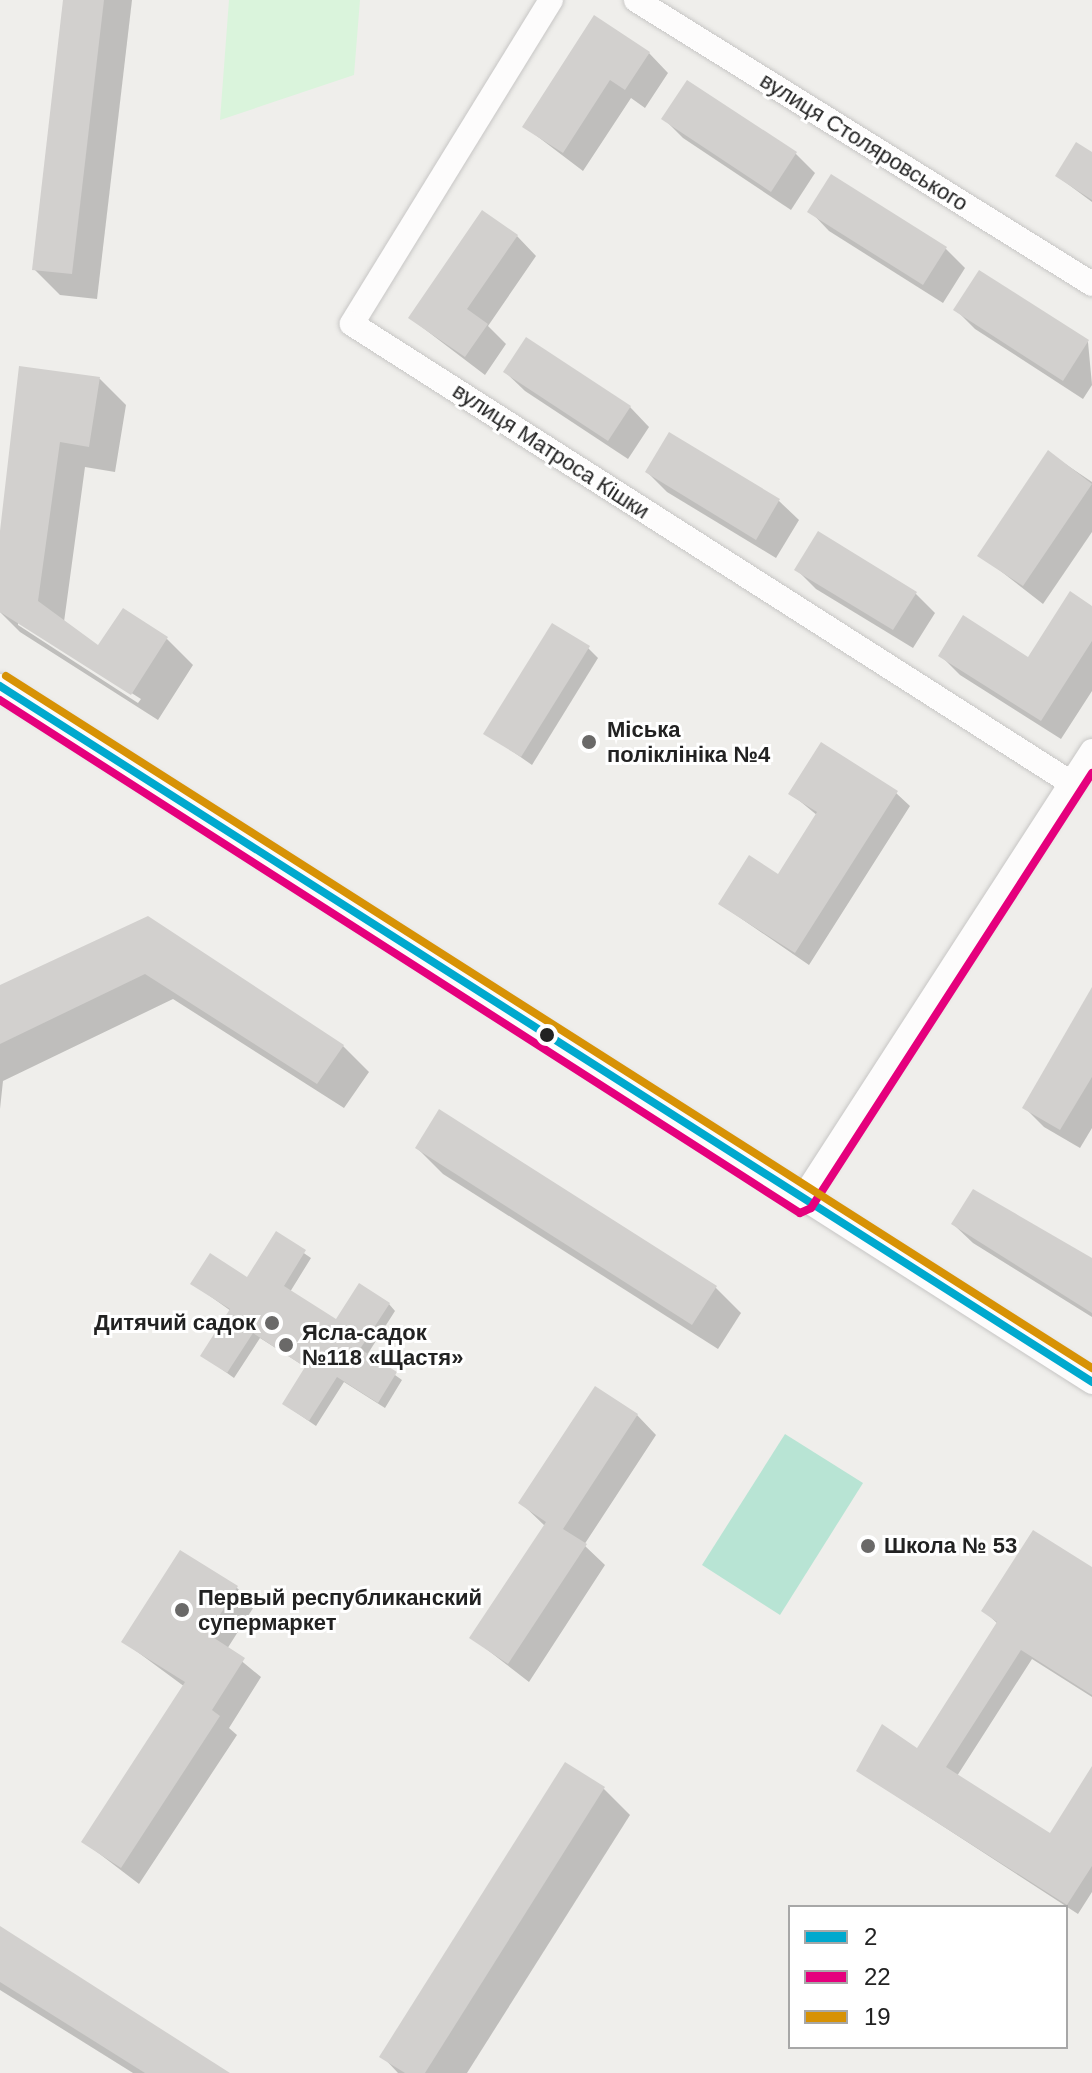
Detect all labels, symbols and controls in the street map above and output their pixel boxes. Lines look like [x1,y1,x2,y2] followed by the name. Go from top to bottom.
[755,67,973,217] street label: вулиця Столяровського
[448,378,654,524] street label: вулиця Матроса Кішки
[607,716,770,768] place label: Міська поліклініка №4
[578,731,600,753] marker: Міська поліклініка №4
[539,1027,555,1043] unlabelled marker
[94,1310,256,1336] place label: Дитячий садок
[263,1314,281,1332] marker: Дитячий садок
[302,1319,463,1370] place label: Ясла-садок №118 «Щастя»
[277,1336,295,1354] marker: Ясла-садок №118 «Щастя»
[884,1533,1017,1559] place label: Школа № 53
[859,1537,877,1555] marker: Школа № 53
[198,1584,482,1636] place label: Первый республиканский супермаркет
[173,1601,191,1619] marker: Первый республиканский супермаркет
[788,1905,1068,2049] legend
[864,1923,877,1950] text: 2
[864,1963,891,1990] text: 22
[864,2003,891,2030] text: 19

